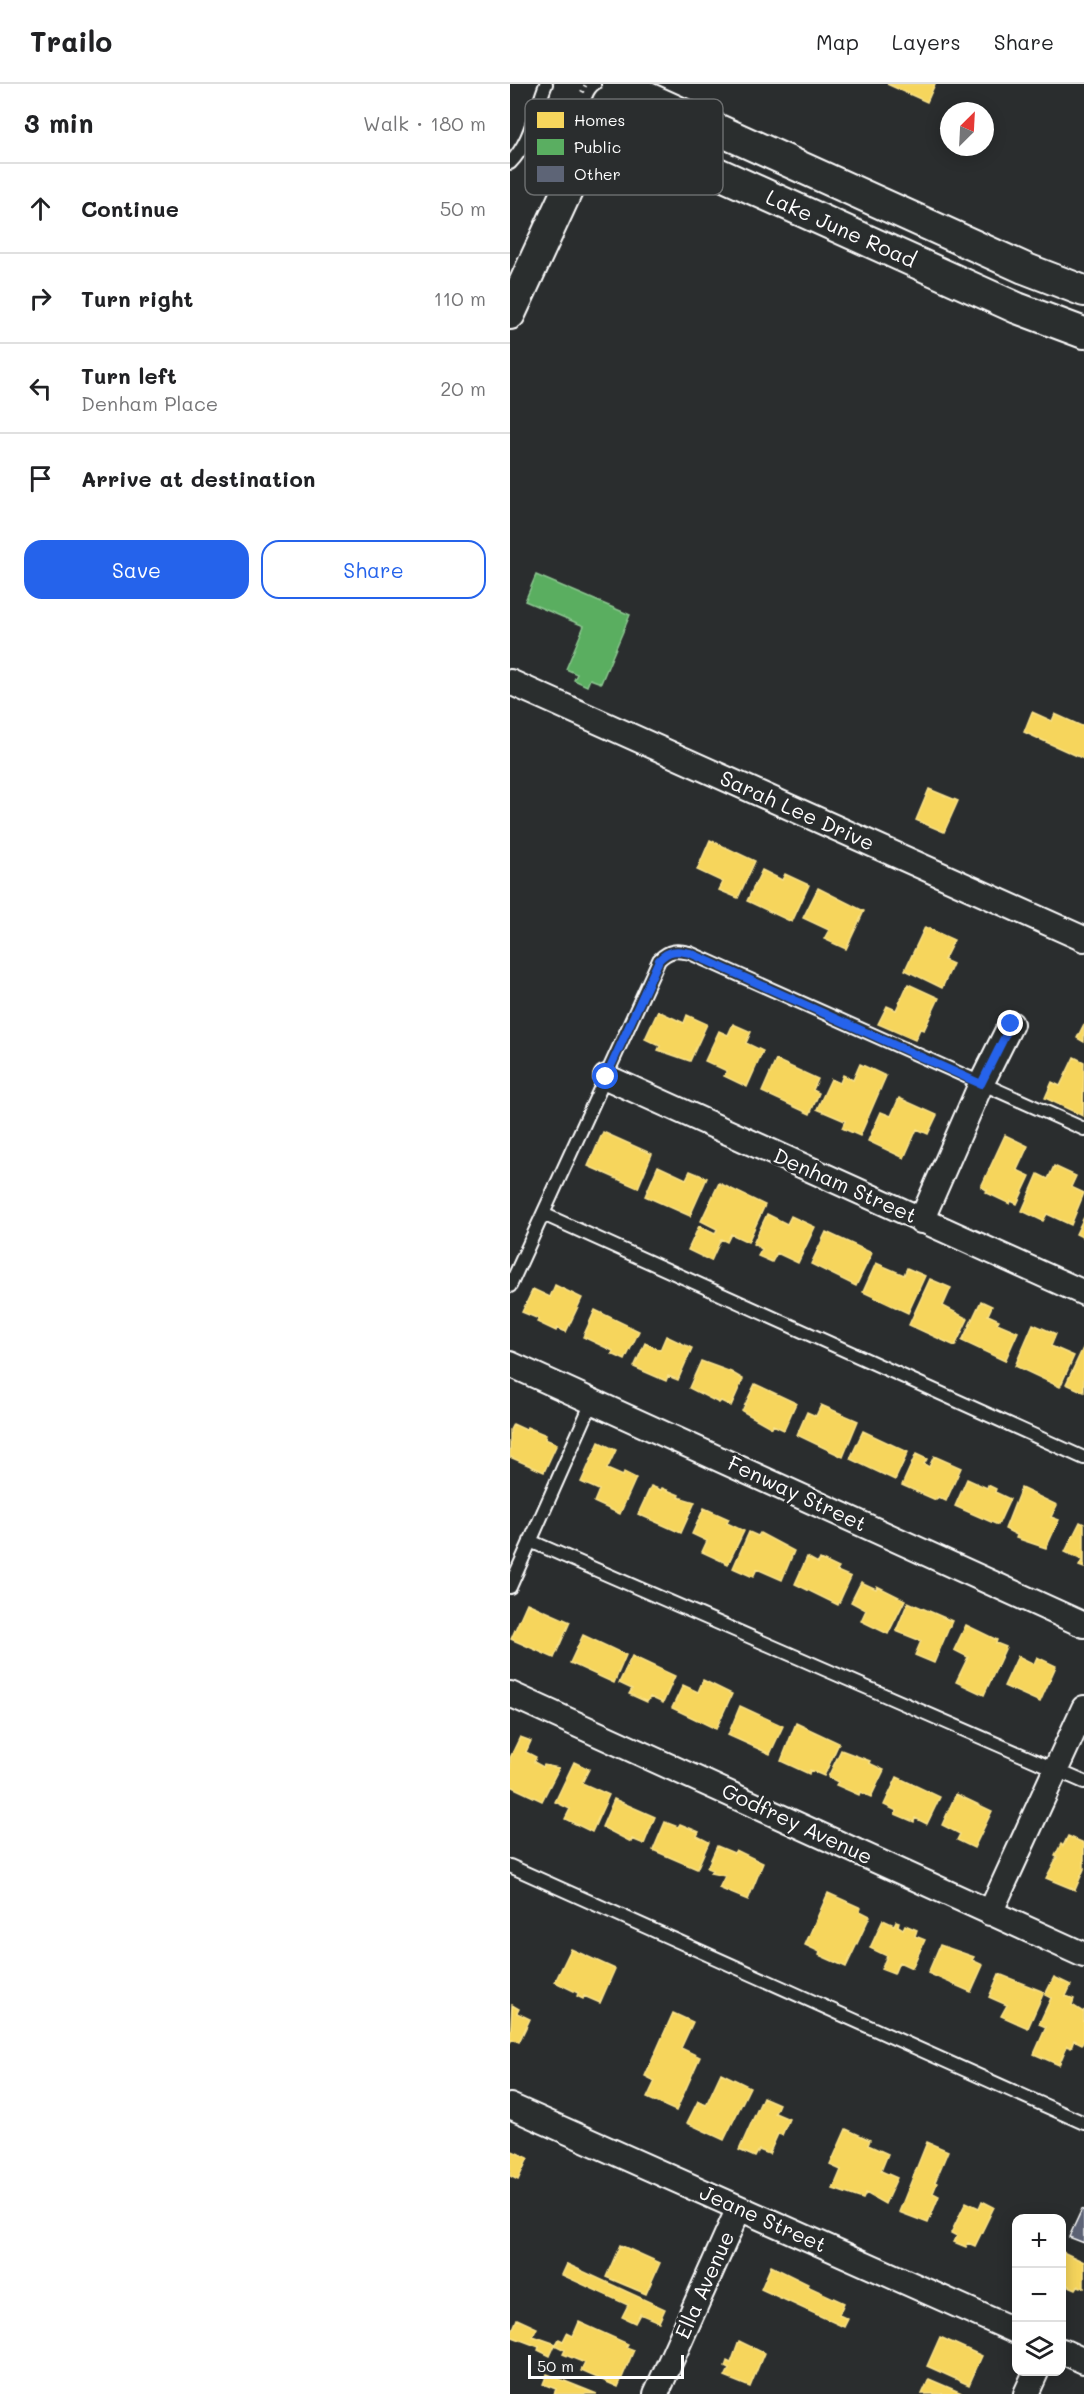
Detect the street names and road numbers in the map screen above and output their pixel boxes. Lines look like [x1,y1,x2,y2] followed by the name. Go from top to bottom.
[762,182,921,273] street label: Lake June Road
[716,763,879,856] street label: Sarah Lee Drive
[770,1141,922,1228] street label: Denham Street
[724,1449,871,1537] street label: Fenway Street
[718,1776,877,1869] street label: Godfrey Avenue
[696,2178,831,2258] street label: Jeane Street
[668,2226,739,2342] street label: Ella Avenue

